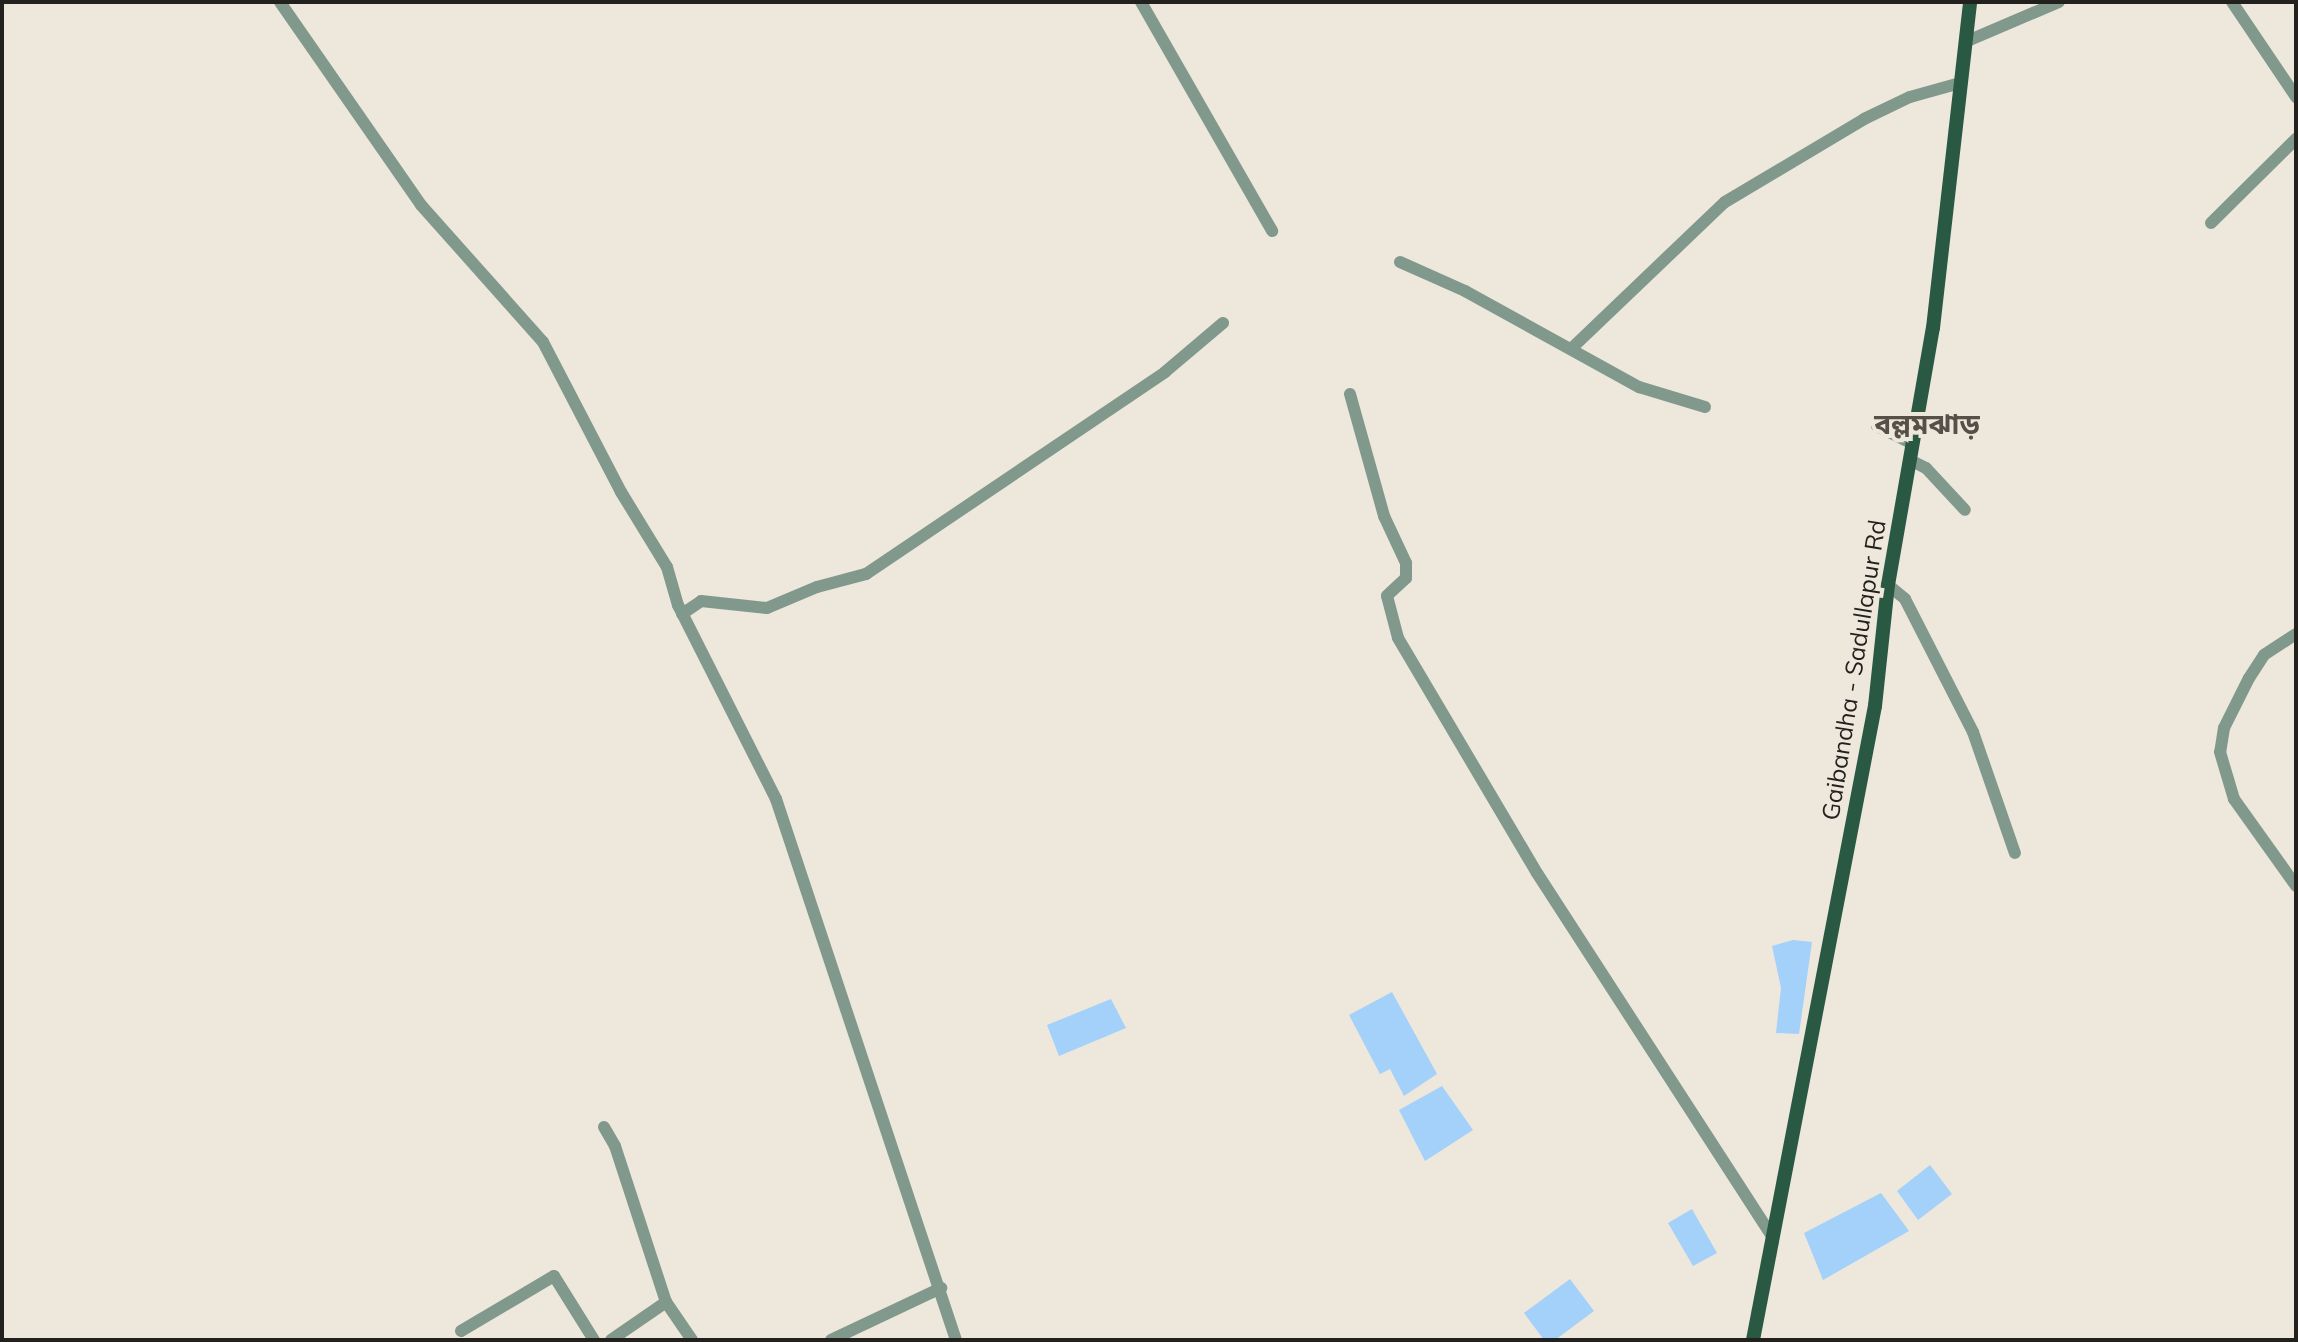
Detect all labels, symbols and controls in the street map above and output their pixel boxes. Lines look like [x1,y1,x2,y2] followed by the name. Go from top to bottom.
[1874,407,1980,441] district label: বল্লমঝাড়
[1816,518,1892,822] street label: Gaibandha - Sadullapur Rd

